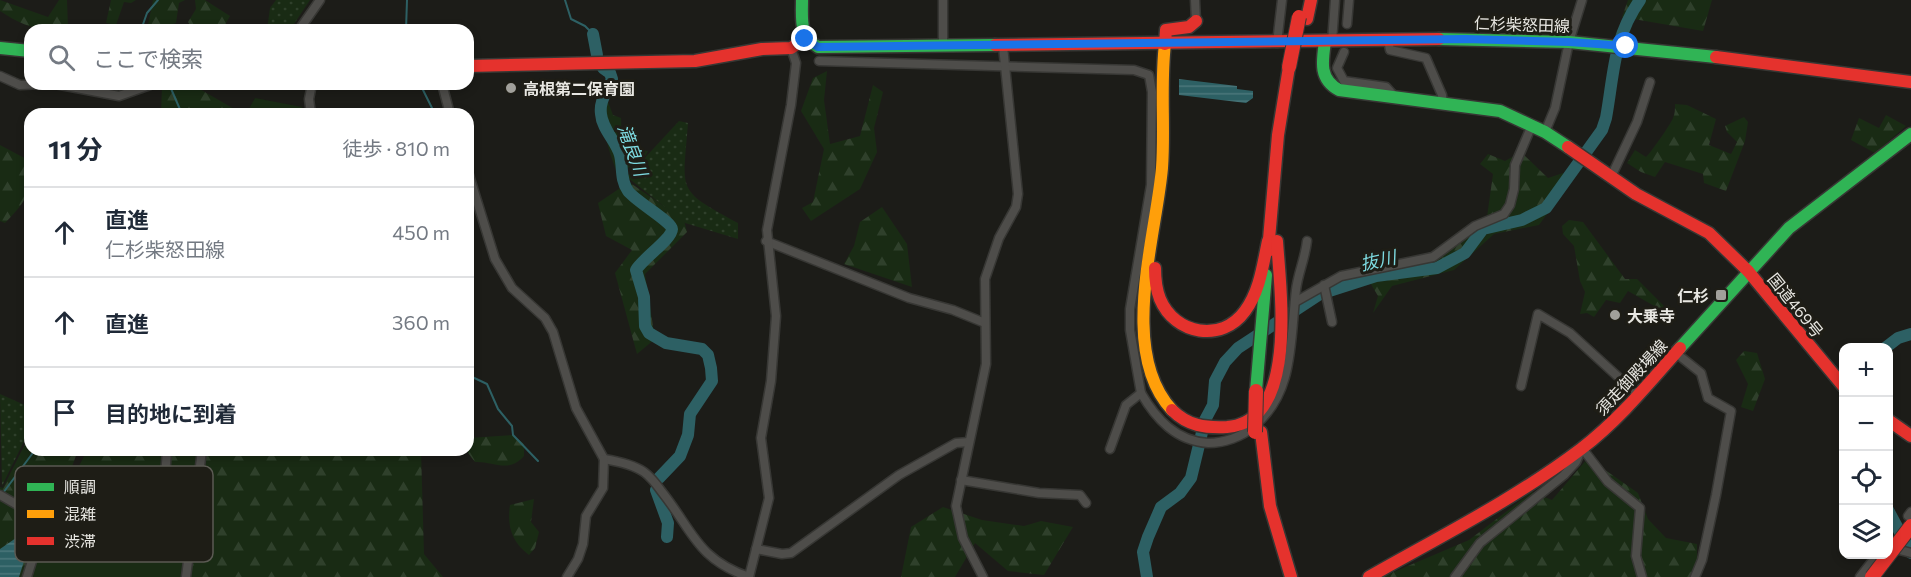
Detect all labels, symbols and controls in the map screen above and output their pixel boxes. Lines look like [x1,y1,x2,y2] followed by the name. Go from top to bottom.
[1474,13,1570,35] street label: 仁杉柴怒田線
[24,24,474,90] search box
[791,25,817,51] route end
[1612,32,1638,58] route start
[45,41,78,74] icon: search
[93,45,203,72] text: ここで検索
[523,79,635,98] place label: 高根第二保育園
[504,81,518,95] marker: 高根第二保育園
[613,121,653,181] water label: 滝良川
[48,133,103,164] text: 11 分
[343,136,450,160] text: 徒歩 · 810 m
[105,206,149,233] text: 直進
[48,216,81,249] icon: ahead
[392,220,450,244] text: 450 m
[105,237,225,261] text: 仁杉柴怒田線
[1358,245,1400,275] water label: 抜川
[1764,269,1828,341] street label: 国道469号
[1677,286,1709,305] place label: 仁杉
[1714,288,1728,302] marker: 仁杉
[48,306,81,339] icon: ahead
[1627,306,1675,325] place label: 大乗寺
[1608,308,1622,322] marker: 大乗寺
[105,310,149,337] text: 直進
[392,310,450,334] text: 360 m
[1591,335,1671,419] street label: 須走御殿場線
[1839,343,1893,559] map controls
[1839,343,1893,397] button: +
[48,396,81,429] icon: arrive
[1839,397,1893,451] button: −
[105,400,237,427] text: 目的地に到着
[1839,451,1893,505] button: locate
[15,466,213,562] legend
[64,477,96,496] text: 順調
[64,504,96,523] text: 混雑
[1839,505,1893,559] button: layers
[64,531,96,550] text: 渋滞

